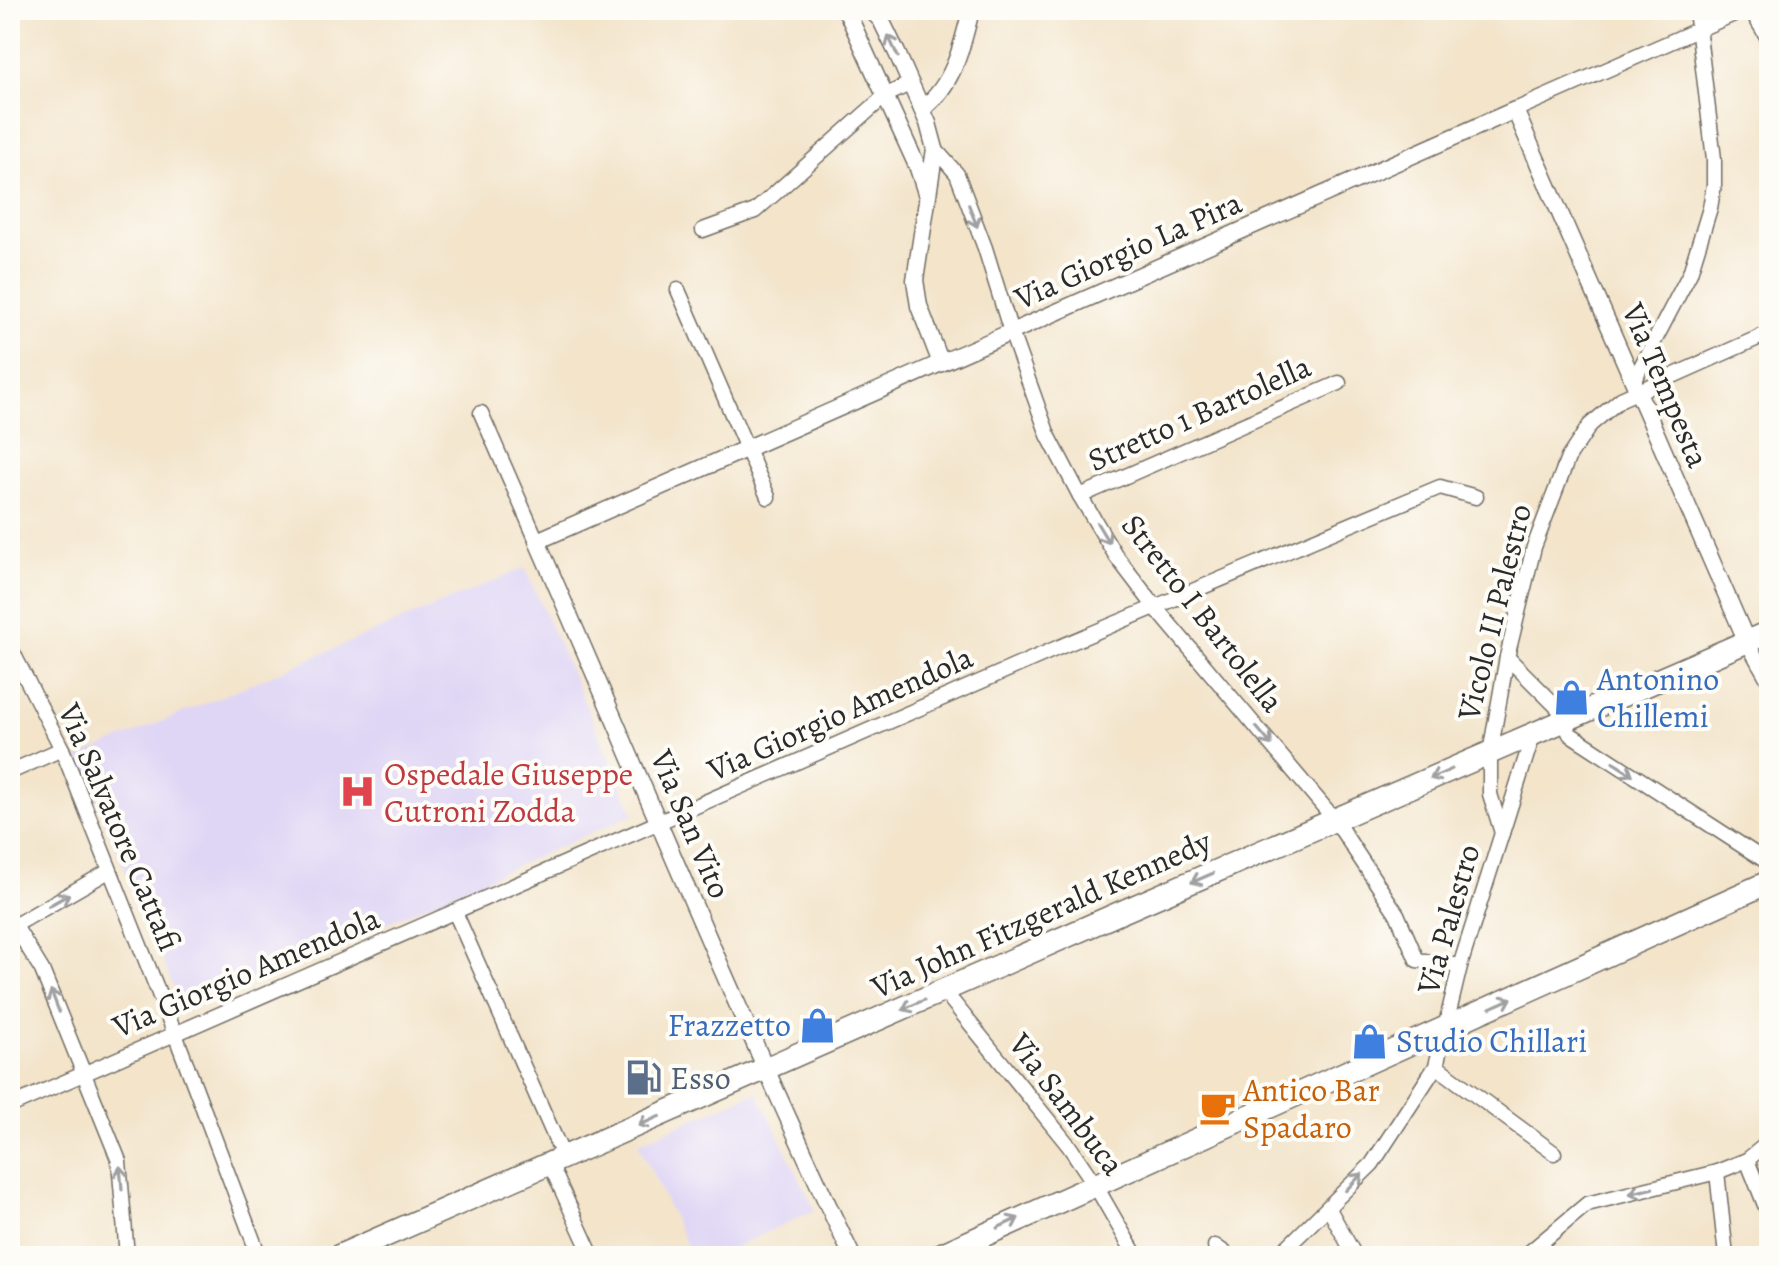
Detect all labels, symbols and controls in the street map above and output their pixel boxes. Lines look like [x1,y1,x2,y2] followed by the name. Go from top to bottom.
[885,34,900,58] one-way arrow
[1006,180,1249,320] street label: Via Giorgio La Pira
[967,203,981,228] one-way arrow
[1611,295,1720,474] street label: Via Tempesta
[1080,344,1318,482] street label: Stretto 1 Bartolella
[1446,499,1542,726] street label: Vicolo II Palestro
[1112,505,1294,721] street label: Stretto I Bartolella
[1095,521,1111,544] one-way arrow
[699,635,980,792] street label: Via Giorgio Amendola
[1596,657,1719,738] place label: Antonino Chillemi
[1552,678,1590,716] shop icon: Antonino Chillemi
[48,695,192,958] street label: Via Salvatore Cattafi
[1255,726,1273,746] one-way arrow
[640,742,742,905] street label: Via San Vito
[384,752,633,833] place label: Ospedale Giuseppe Cutroni Zodda
[1612,760,1634,777] one-way arrow
[1429,768,1453,783] one-way arrow
[339,773,377,811] hospital icon: Ospedale Giuseppe Cutroni Zodda
[863,819,1218,1009] street label: Via John Fitzgerald Kennedy
[1405,839,1490,1000] street label: Via Palestro
[1190,871,1215,886] one-way arrow
[47,892,71,907] one-way arrow
[105,896,386,1049] street label: Via Giorgio Amendola
[46,989,61,1014] one-way arrow
[1489,995,1513,1010] one-way arrow
[901,998,925,1013] one-way arrow
[668,1003,791,1047] place label: Frazzetto
[798,1006,836,1044] shop icon: Frazzetto
[1396,1019,1587,1063] place label: Studio Chillari
[1351,1022,1389,1060] shop icon: Studio Chillari
[998,1023,1135,1184] street label: Via Sambuca
[670,1056,731,1100] place label: Esso
[625,1059,663,1097] fuel station icon: Esso
[1242,1068,1380,1149] place label: Antico Bar Spadaro
[1198,1089,1236,1127] cafe icon: Antico Bar Spadaro
[637,1114,661,1129] one-way arrow
[113,1165,128,1192] one-way arrow
[1345,1172,1364,1192] one-way arrow
[1629,1184,1654,1199] one-way arrow
[996,1215,1020,1230] one-way arrow

